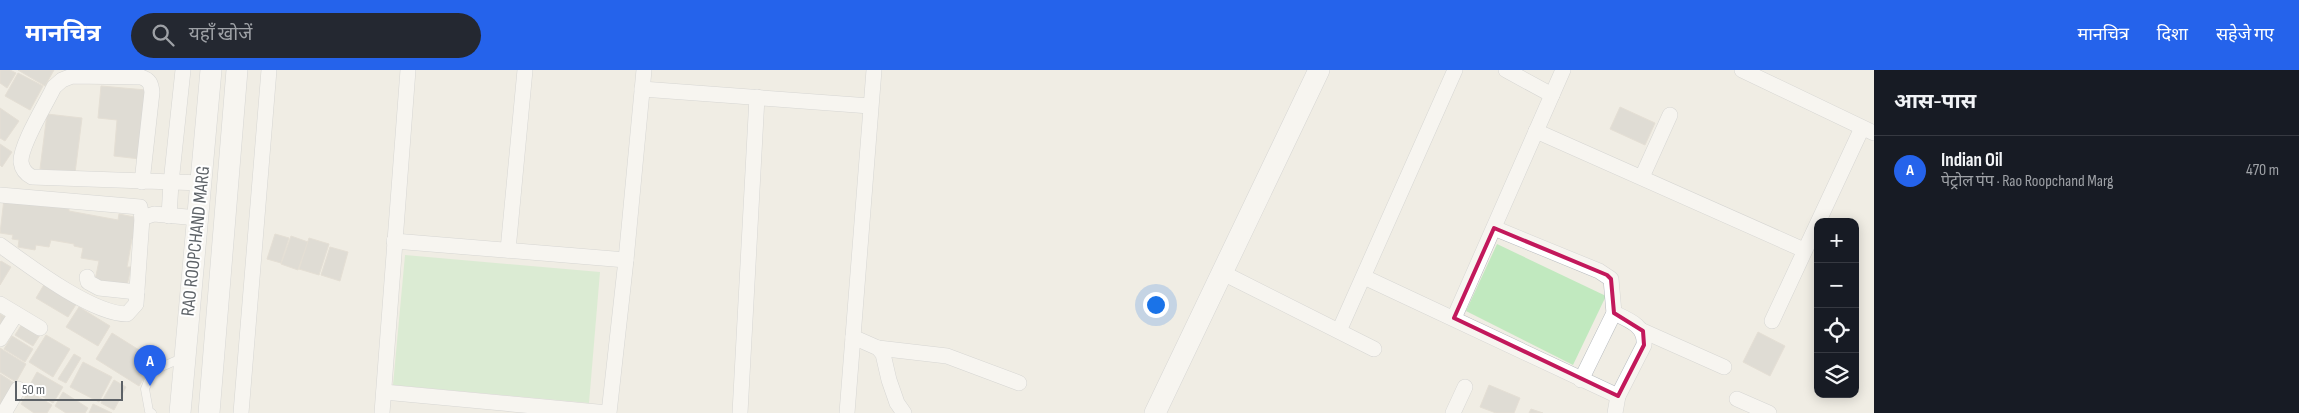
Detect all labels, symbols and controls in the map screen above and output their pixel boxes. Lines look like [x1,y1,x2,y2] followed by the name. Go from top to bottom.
[131,13,481,58] search box
[25,19,101,48] text: मानचित्र
[149,21,177,49] icon: search
[189,23,252,46] text: यहाँ खोजें
[2077,24,2129,45] text: मानचित्र
[2157,24,2188,45] text: दिशा
[2216,24,2274,45] text: सहेजे गए
[1894,89,1976,114] text: आस-पास
[1941,149,2003,172] text: Indian Oil
[1906,161,1914,180] text: A
[2246,161,2279,180] text: 470 m
[177,165,215,317] street label: RAO ROOPCHAND MARG
[1941,172,2113,191] text: पेट्रोल पंप · Rao Roopchand Marg
[1814,218,1859,398] map controls
[1814,218,1859,263] button: +
[1814,263,1859,308] button: −
[1143,292,1169,318] your location
[1814,308,1859,353] button: locate
[134,345,166,386] pin: A
[1814,353,1859,398] button: layers
[15,378,122,401] scale bar
[22,381,45,398] text: 50 m

